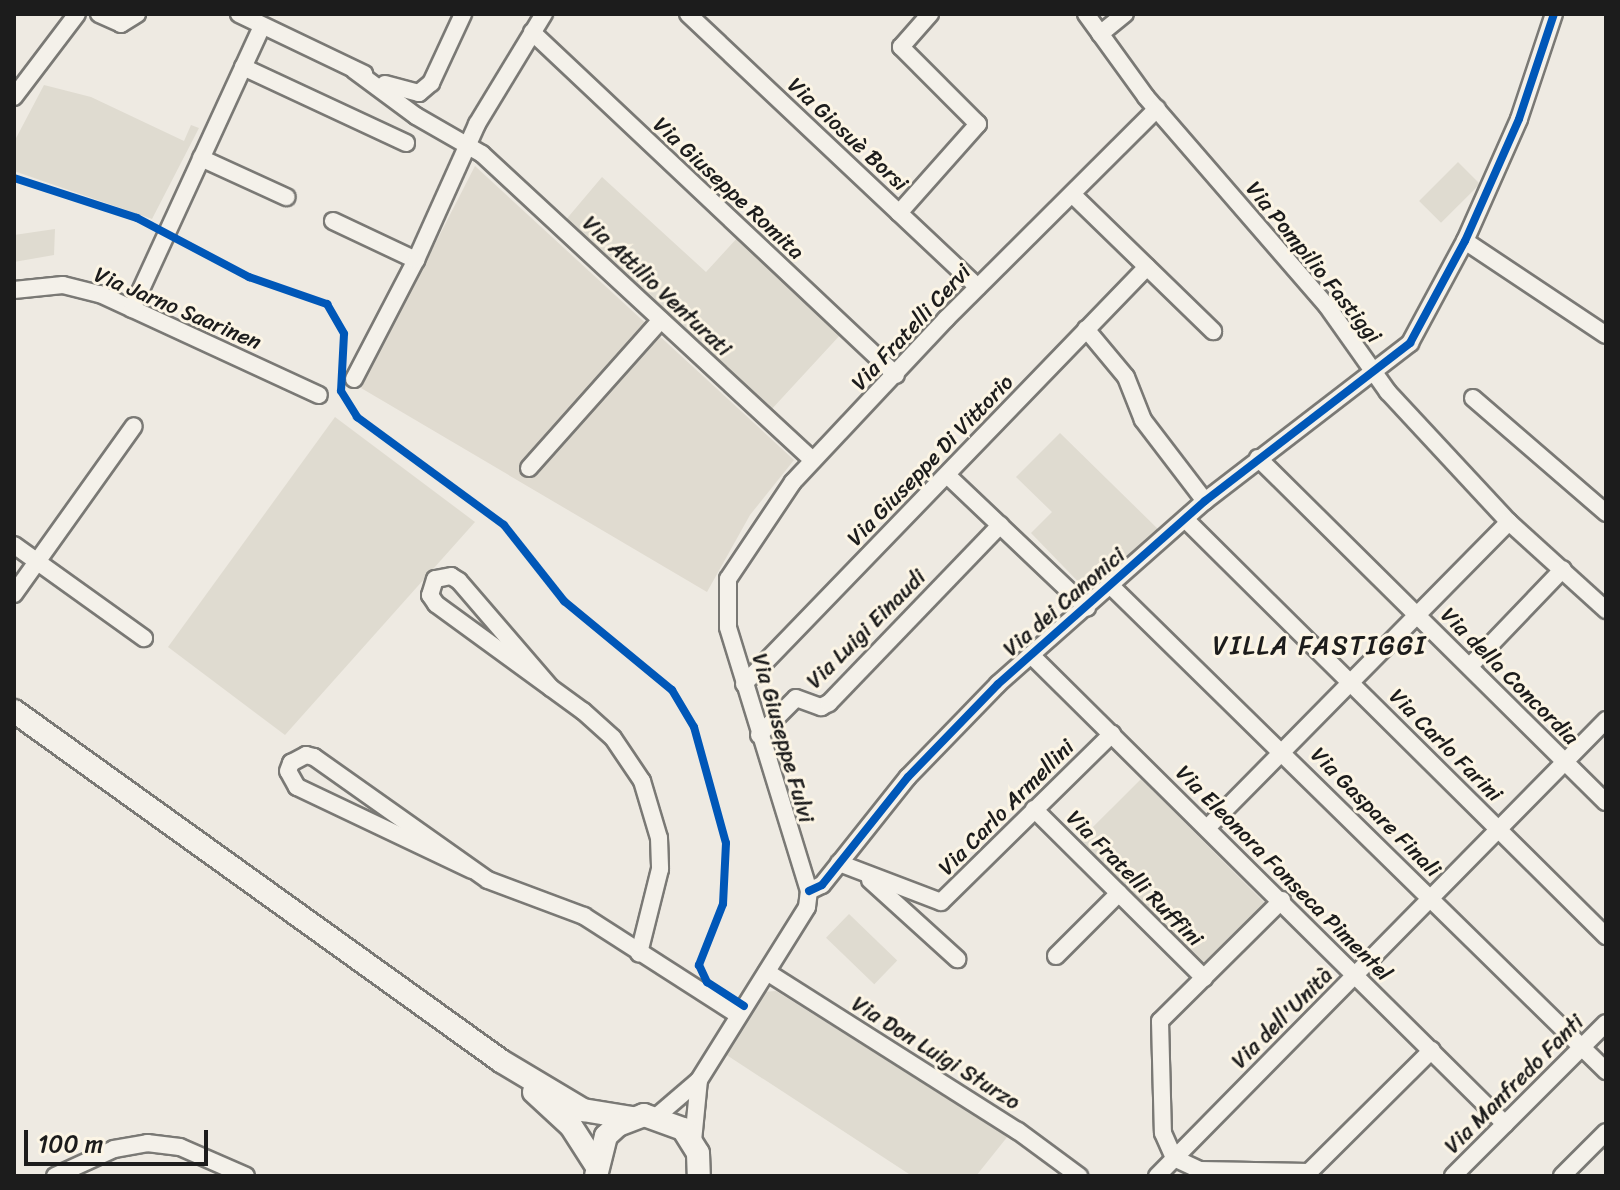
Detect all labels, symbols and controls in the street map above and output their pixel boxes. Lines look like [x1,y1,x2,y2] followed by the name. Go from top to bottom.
[782,71,914,197] street label: Via Giosuè Borsi
[648,111,810,265] street label: Via Giuseppe Romita
[1240,175,1388,349] street label: Via Pompilio Fastiggi
[577,210,737,362] street label: Via Attilio Venturati
[846,258,976,396] street label: Via Fratelli Cervi
[89,260,267,356] street label: Via Jarno Saarinen
[841,369,1019,551] street label: Via Giuseppe Di Vittorio
[997,542,1131,662] street label: Via dei Canonici
[801,564,931,694] street label: Via Luigi Einaudi
[1435,601,1585,751] street label: Via della Concordia
[1216,630,1424,662] district label: VILLA FASTIGGI
[746,650,820,826] street label: Via Giuseppe Fulvi
[1384,683,1508,807] street label: Via Carlo Farini
[933,734,1079,880] street label: Via Carlo Armellini
[1306,742,1446,882] street label: Via Gaspare Finali
[1170,759,1398,987] street label: Via Eleonora Fonseca Pimentel
[1061,804,1209,952] street label: Via Fratelli Ruffini
[1226,962,1338,1074] street label: Via dell'Unità
[846,990,1026,1116] street label: Via Don Luigi Sturzo
[1439,1009,1589,1159] street label: Via Manfredo Fanti
[28,1114,212,1164] scale bar
[38,1123,103,1165] text: 100 m

